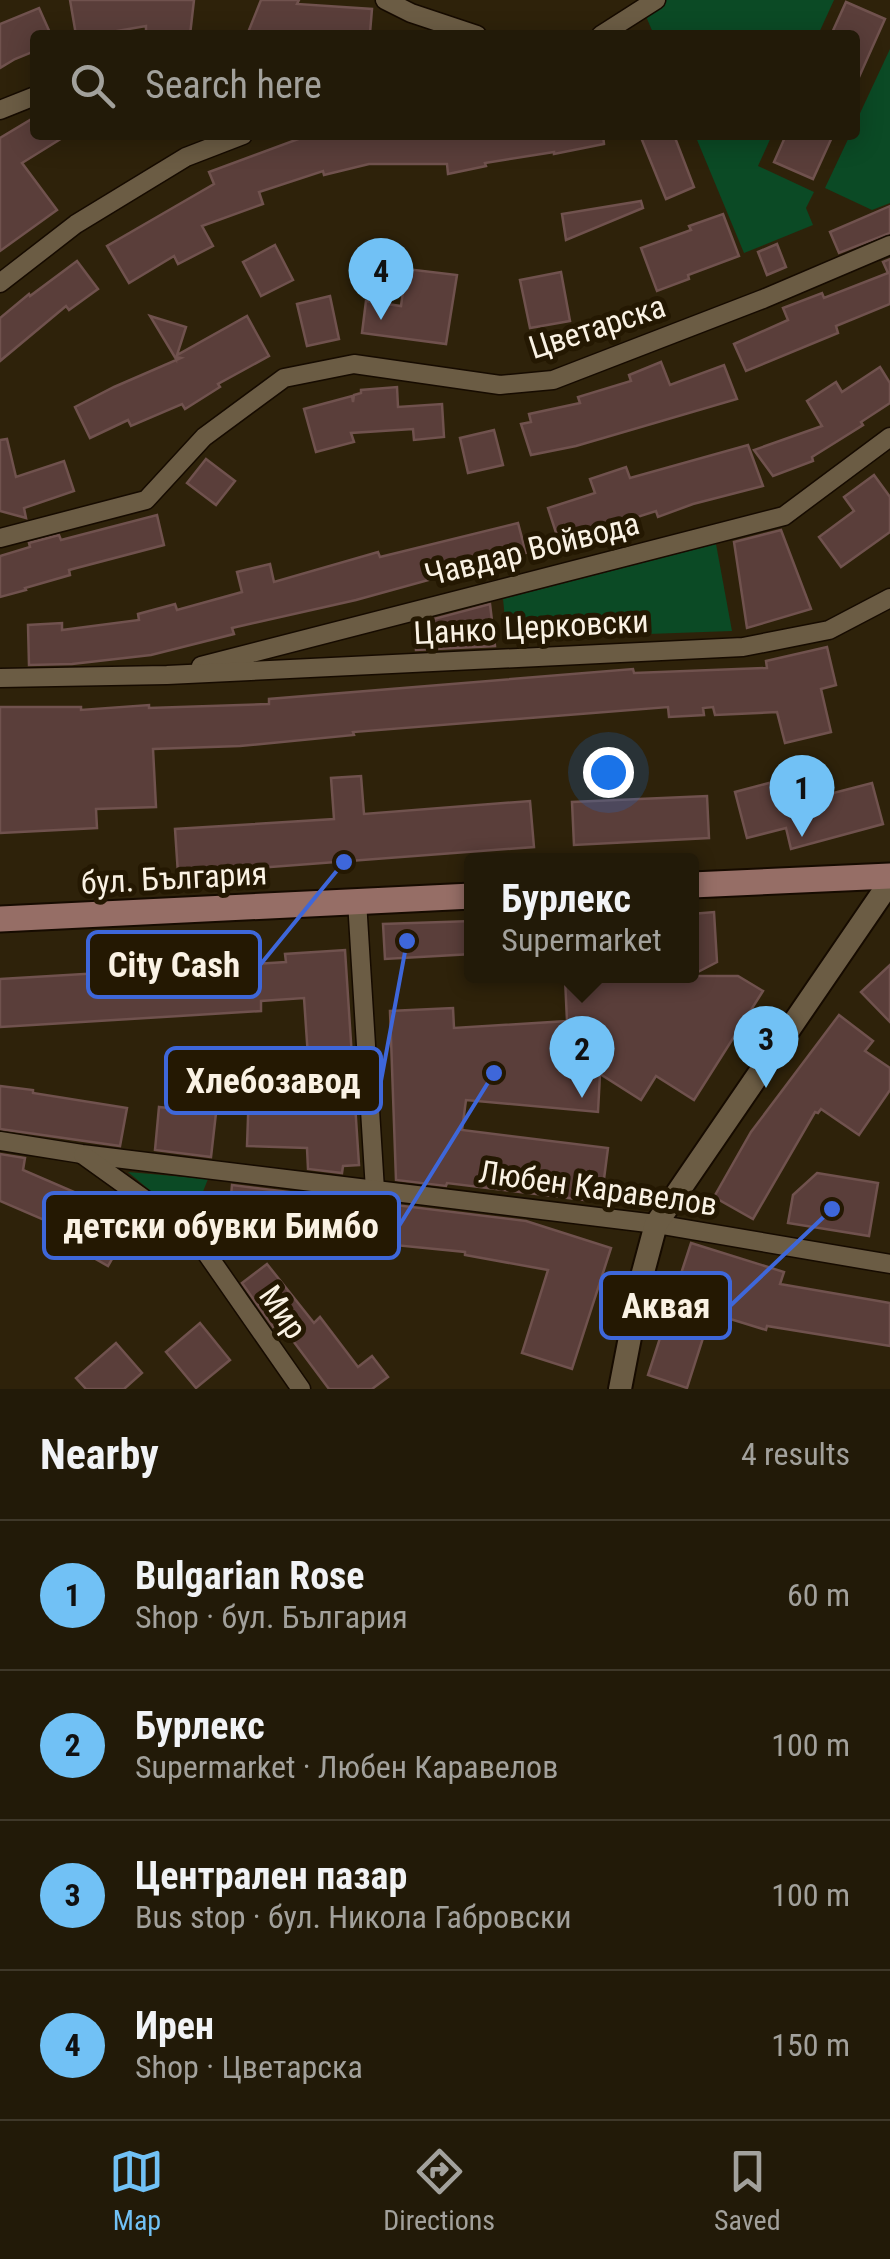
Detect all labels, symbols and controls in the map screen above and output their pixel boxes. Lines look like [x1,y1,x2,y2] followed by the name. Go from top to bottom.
[30,30,860,140] search box
[65,58,120,113] icon: search
[145,63,322,107] text: Search here
[348,238,414,320] pin: 4
[524,287,670,367] street label: Цветарска
[421,504,643,594] street label: Чавдар Войвода
[412,602,650,652] street label: Цанко Церковски
[583,747,634,798] your location
[770,754,834,837] pin: 1
[464,853,699,983] popup
[80,854,268,902] street label: бул. България
[501,877,631,921] text: Бурлекс
[501,921,662,959] text: Supermarket
[88,932,260,997] callout: City Cash
[108,945,240,986] text: City Cash
[734,1006,798,1088] pin: 3
[550,1016,614,1098] pin: 2
[166,1048,381,1113] callout: Хлебозавод
[186,1061,361,1102] text: Хлебозавод
[476,1152,720,1224] street label: Любен Каравелов
[44,1193,399,1258] callout: детски обувки Бимбо
[63,1206,379,1247] text: детски обувки Бимбо
[601,1273,730,1338] callout: Аквая
[251,1278,315,1346] street label: Мир
[622,1286,710,1327] text: Аквая
[40,1430,159,1479] text: Nearby
[741,1435,850,1473] text: 4 results
[135,1554,365,1598] text: Bulgarian Rose
[64,1576,81,1614] text: 1
[787,1576,850,1614] text: 60 m
[135,1598,408,1636] text: Shop · бул. България
[135,1704,265,1748] text: Бурлекс
[64,1726,81,1764] text: 2
[771,1726,850,1764] text: 100 m
[135,1748,558,1786] text: Supermarket · Любен Каравелов
[135,1854,407,1898] text: Централен пазар
[64,1876,81,1914] text: 3
[771,1876,850,1914] text: 100 m
[135,1898,572,1936] text: Bus stop · бул. Никола Габровски
[135,2004,214,2048] text: Ирен
[64,2026,81,2064] text: 4
[771,2026,850,2064] text: 150 m
[135,2048,363,2086] text: Shop · Цветарска
[109,2144,164,2237] tab: Map
[383,2144,495,2237] tab: Directions
[714,2144,781,2237] tab: Saved

